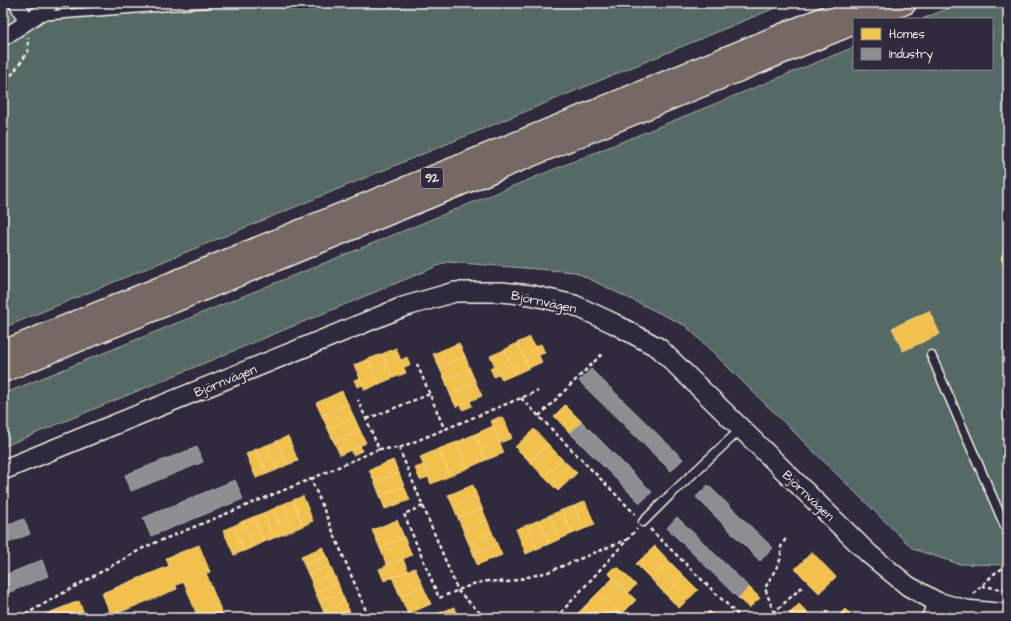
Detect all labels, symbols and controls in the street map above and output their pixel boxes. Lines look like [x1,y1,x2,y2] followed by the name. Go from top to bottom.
[853,18,993,70] legend
[889,26,925,43] text: Homes
[889,46,934,64] text: Industry
[421,168,443,188] road number: 92
[509,286,578,319] street label: Björnvägen
[191,360,260,403] street label: Björnvägen
[778,466,839,526] street label: Björnvägen

